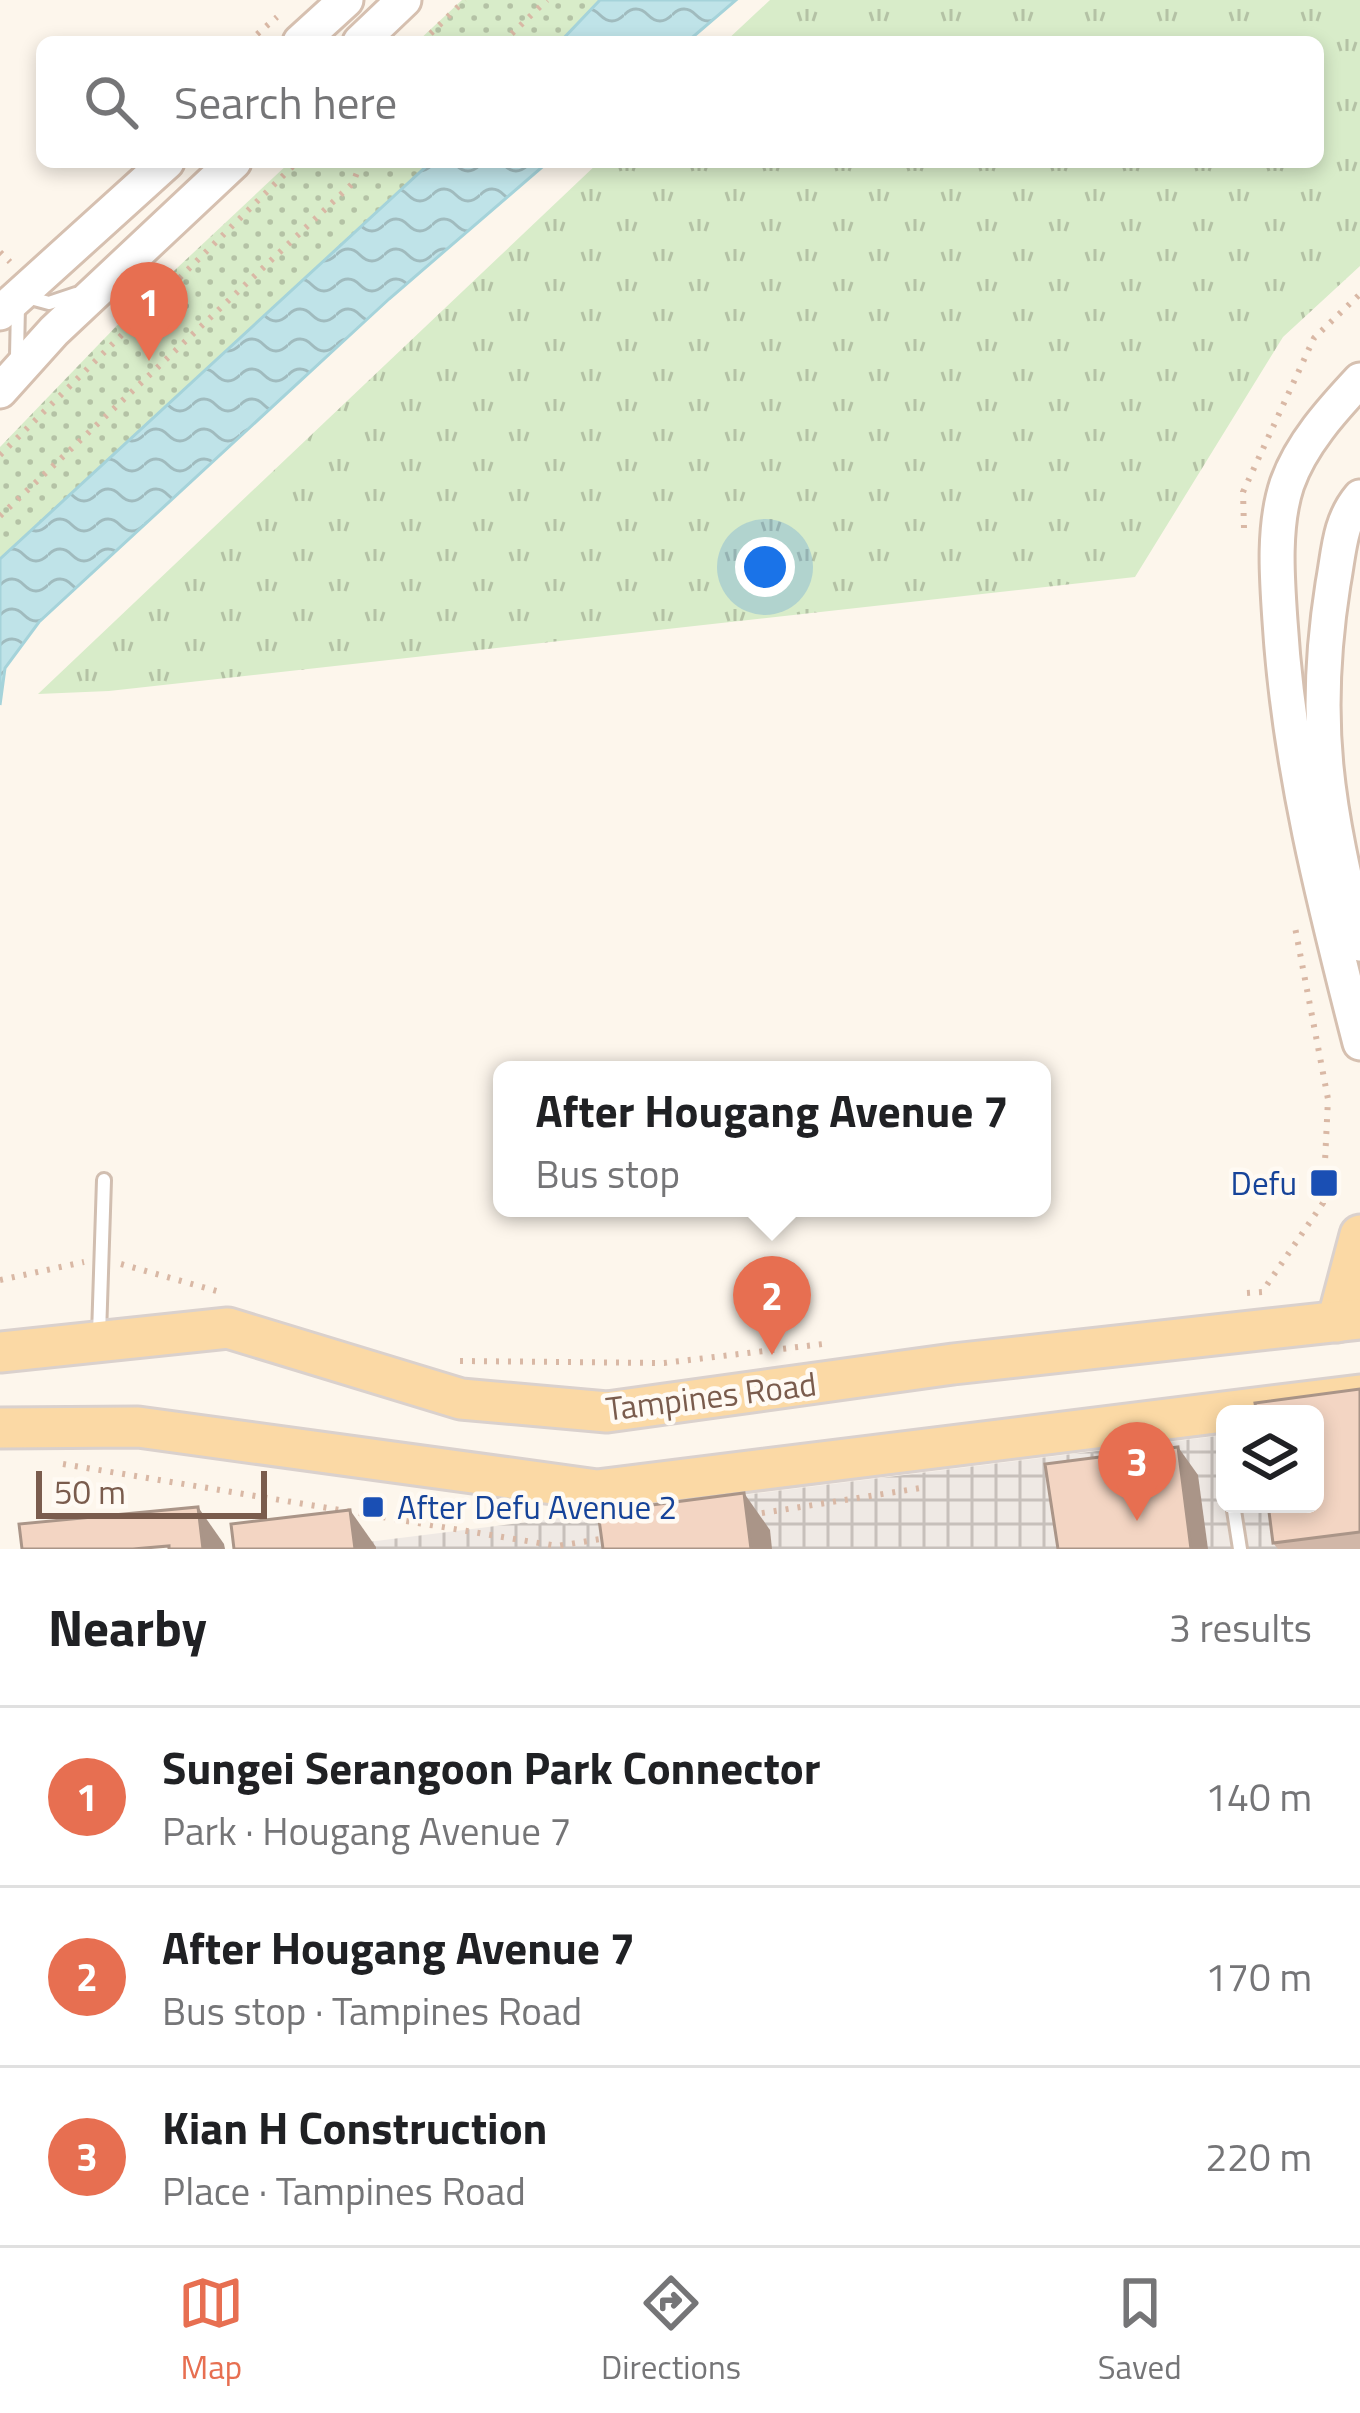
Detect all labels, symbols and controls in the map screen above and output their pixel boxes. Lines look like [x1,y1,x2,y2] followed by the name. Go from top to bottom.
[36,36,1324,168] search box
[174,68,397,136] text: Search here
[78,69,144,135] icon: search
[110,262,188,361] pin: 1
[735,537,795,597] your location
[493,1061,1051,1217] popup
[536,1076,1008,1144] text: After Hougang Avenue 7
[536,1144,680,1203] text: Bus stop
[1231,1158,1297,1208] place label: Defu
[1308,1167,1340,1199] marker: Defu
[733,1256,811,1355] pin: 2
[603,1358,819,1434] street label: Tampines Road
[1216,1405,1324,1513] map controls
[1216,1405,1324,1513] button: layers
[1098,1422,1176,1521] pin: 3
[36,1465,267,1518] scale bar
[54,1467,126,1517] text: 50 m
[397,1482,677,1532] place label: After Defu Avenue 2
[360,1494,386,1520] marker: After Defu Avenue 2
[48,1588,207,1666] text: Nearby
[1169,1598,1312,1657] text: 3 results
[162,1733,820,1801] text: Sungei Serangoon Park Connector
[76,1767,98,1826] text: 1
[1205,1767,1312,1826] text: 140 m
[162,1801,571,1860] text: Park · Hougang Avenue 7
[162,1913,635,1981] text: After Hougang Avenue 7
[76,1947,98,2006] text: 2
[1205,1947,1312,2006] text: 170 m
[162,1981,582,2040] text: Bus stop · Tampines Road
[162,2093,547,2161] text: Kian H Construction
[76,2127,98,2186] text: 3
[1205,2127,1312,2186] text: 220 m
[162,2161,526,2220] text: Place · Tampines Road
[178,2270,244,2392] tab: Map
[601,2270,741,2392] tab: Directions
[1098,2270,1182,2392] tab: Saved

